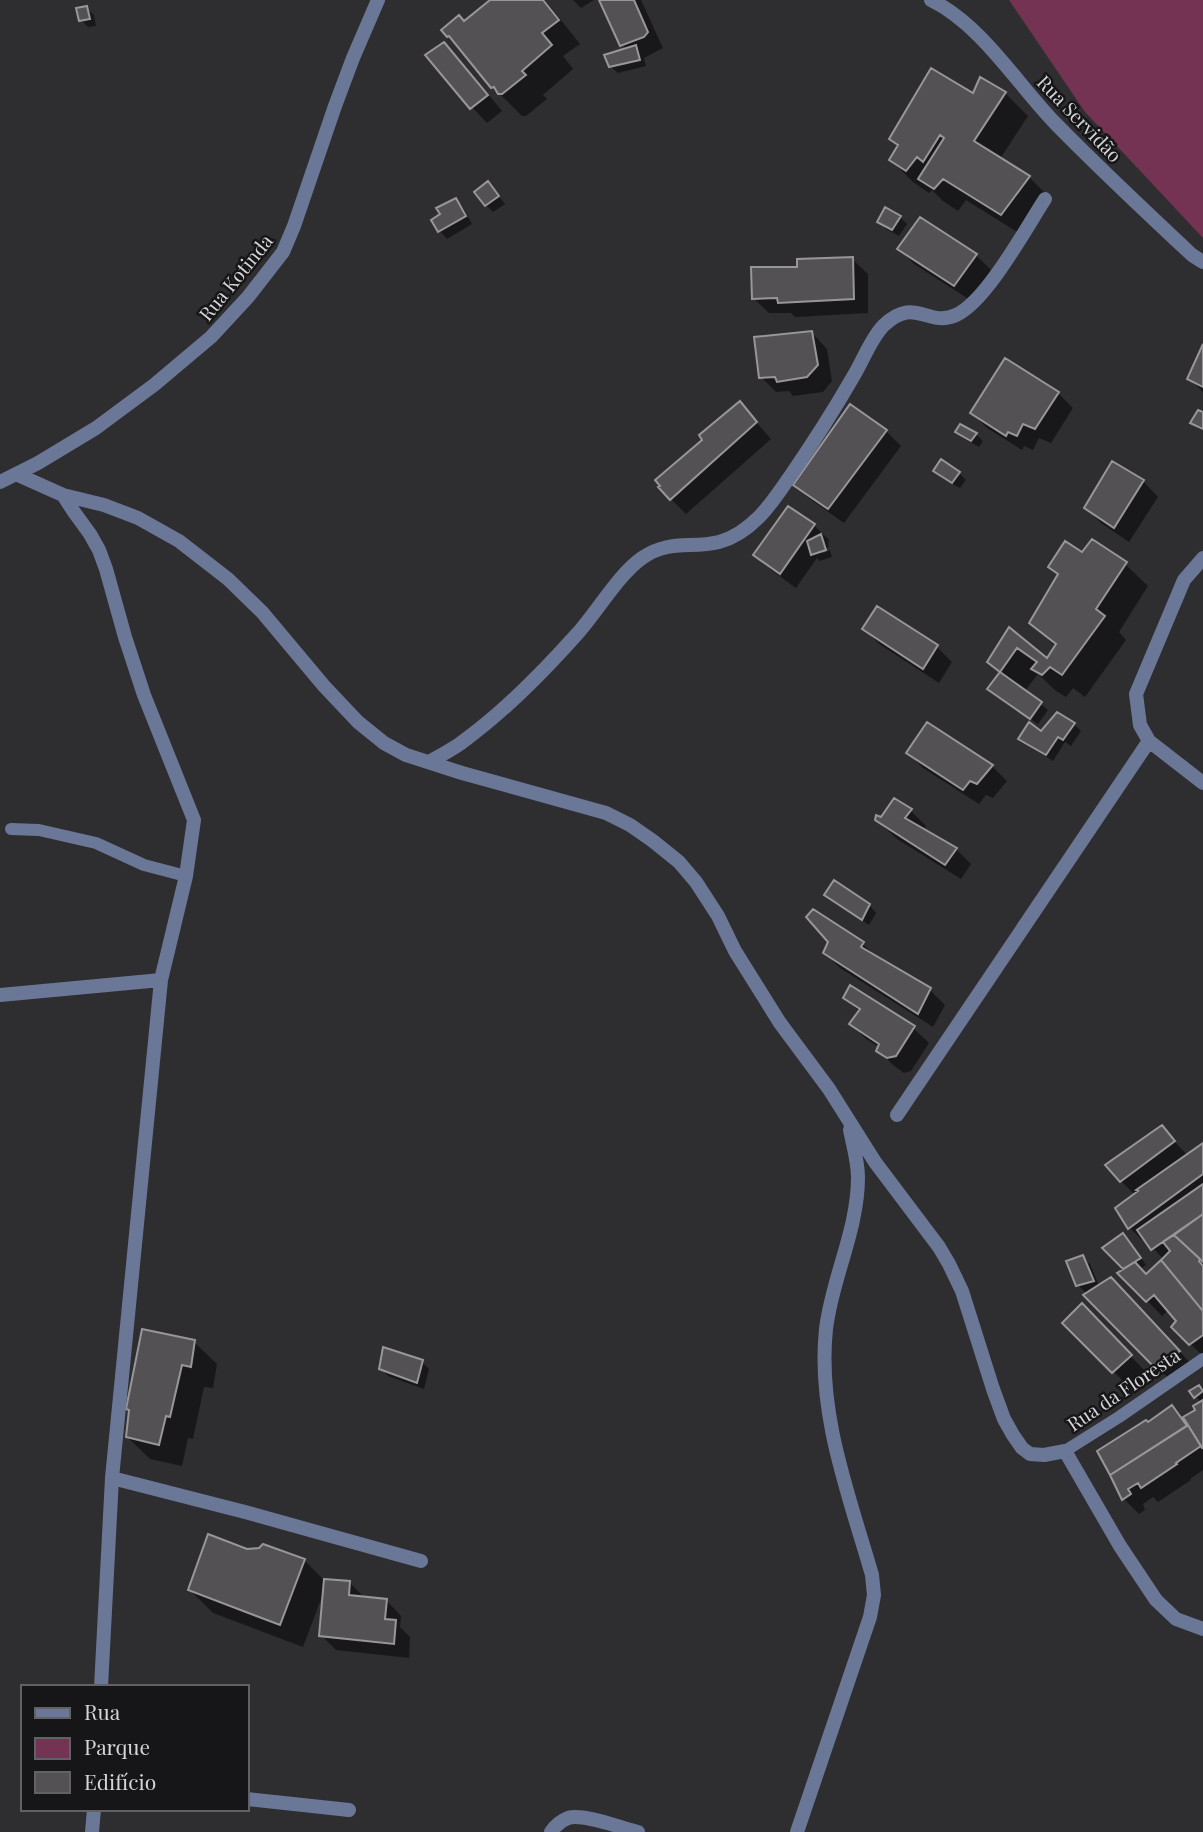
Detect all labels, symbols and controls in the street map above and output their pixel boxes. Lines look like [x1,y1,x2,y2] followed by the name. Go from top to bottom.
[1032,69,1128,167] street label: Rua Servidão
[192,228,278,326] street label: Rua Kotinda
[1061,1341,1185,1436] street label: Rua da Floresta
[21,1685,248,1811] legend
[84,1697,121,1725] text: Rua
[84,1732,150,1760] text: Parque
[84,1767,156,1795] text: Edifício

